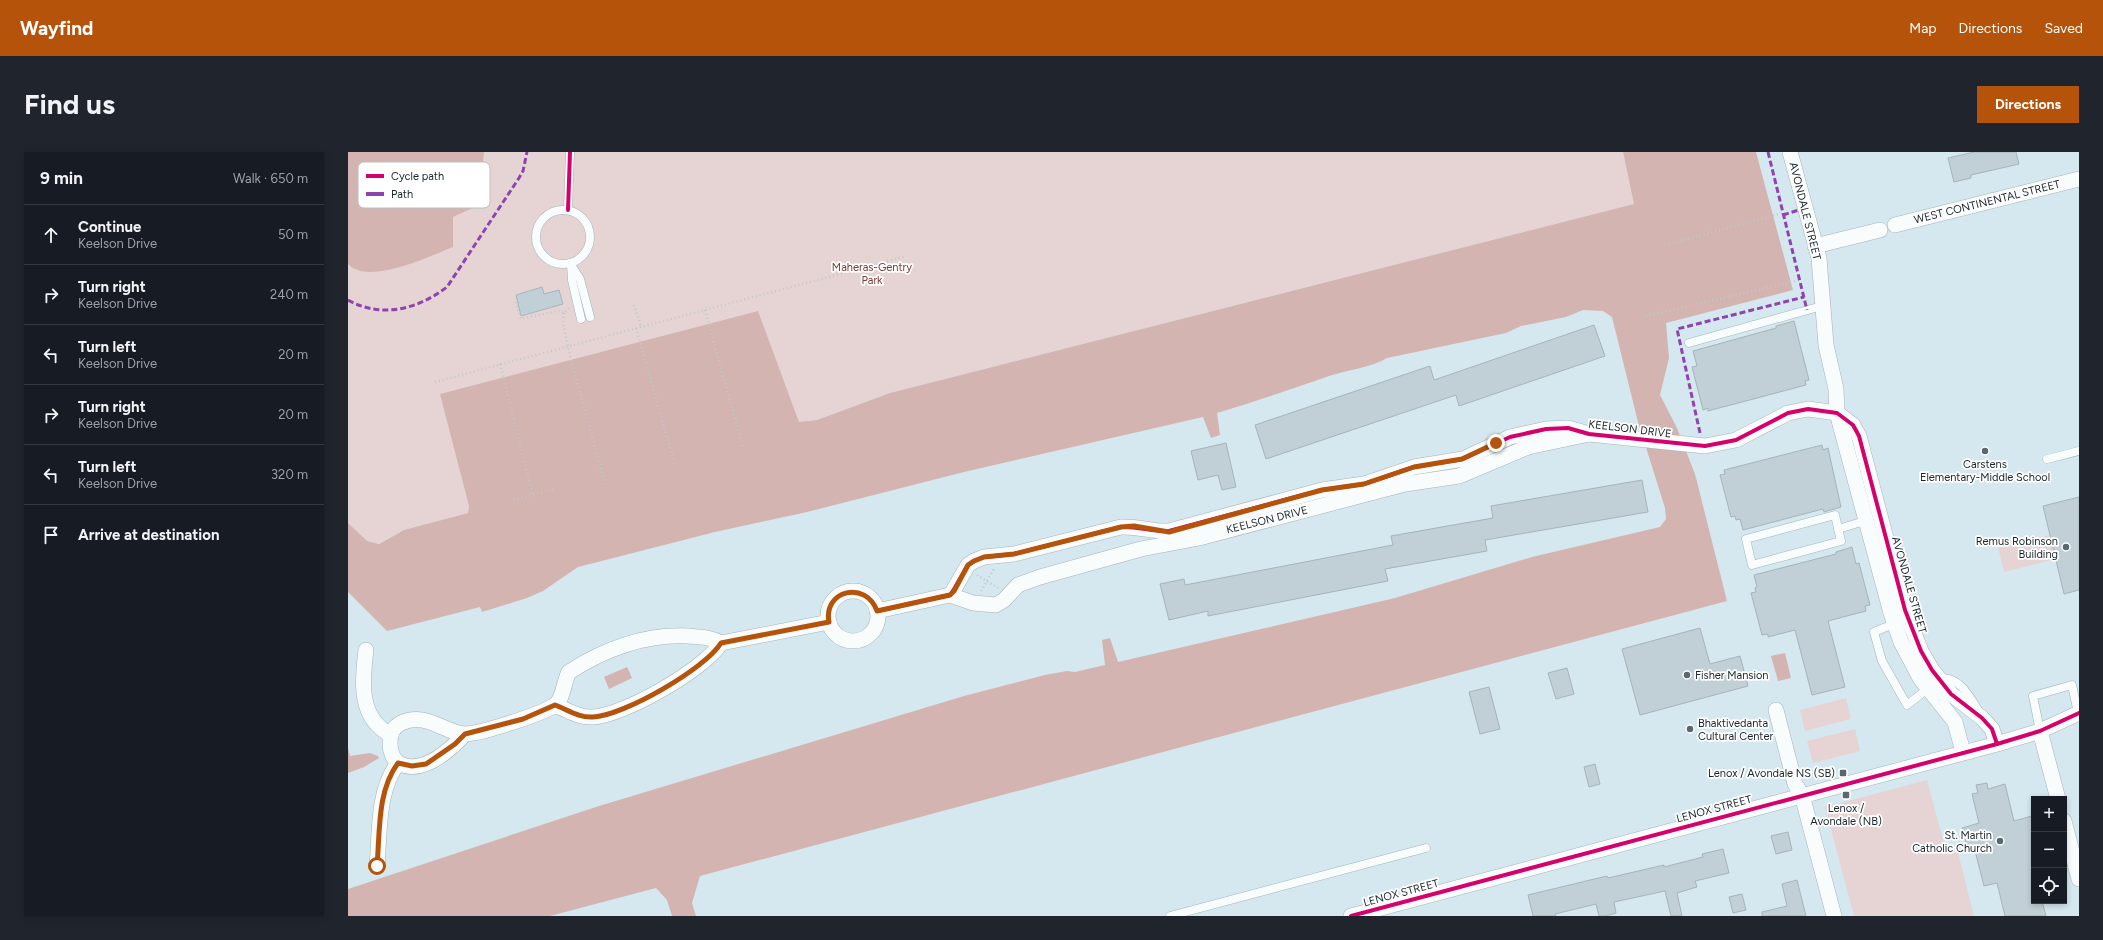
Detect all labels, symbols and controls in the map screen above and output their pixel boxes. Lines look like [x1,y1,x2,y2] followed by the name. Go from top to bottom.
[20,17,93,40] text: Wayfind
[1909,20,1937,37] text: Map
[1959,20,2022,37] text: Directions
[2044,20,2083,37] text: Saved
[1977,86,2079,123] button: Directions
[24,87,115,121] text: Find us
[1787,161,1823,261] street label: AVONDALE STREET
[358,162,490,208] legend
[40,168,83,188] text: 9 min
[391,170,444,183] text: Cycle path
[233,171,308,186] text: Walk · 650 m
[1913,178,2061,226] street label: WEST CONTINENTAL STREET
[391,188,413,201] text: Path
[78,218,141,236] text: Continue
[40,224,62,246] icon: ahead
[278,227,308,242] text: 50 m
[78,236,157,251] text: Keelson Drive
[832,261,912,287] park label: Maheras-Gentry Park
[78,278,146,296] text: Turn right
[40,284,62,306] icon: right
[270,287,308,302] text: 240 m
[78,296,157,311] text: Keelson Drive
[78,338,136,356] text: Turn left
[40,344,62,366] icon: left
[278,347,308,362] text: 20 m
[78,356,157,371] text: Keelson Drive
[78,398,146,416] text: Turn right
[40,404,62,426] icon: right
[278,407,308,422] text: 20 m
[78,416,157,431] text: Keelson Drive
[1588,417,1672,441] street label: KEELSON DRIVE
[1487,434,1505,452] route end
[1980,446,1990,456] marker: Carstens Elementary-Middle School
[78,458,136,476] text: Turn left
[1920,458,2050,484] place label: Carstens Elementary-Middle School
[40,464,62,486] icon: left
[271,467,308,482] text: 320 m
[78,476,157,491] text: Keelson Drive
[1225,504,1309,536] street label: KEELSON DRIVE
[40,524,62,546] icon: arrive
[78,526,219,544] text: Arrive at destination
[1889,535,1929,635] street label: AVONDALE STREET
[1976,535,2058,561] place label: Remus Robinson Building
[2061,542,2071,552] marker: Remus Robinson Building
[1695,669,1768,682] place label: Fisher Mansion
[1682,670,1692,680] marker: Fisher Mansion
[1698,717,1773,743] place label: Bhaktivedanta Cultural Center
[1685,724,1695,734] marker: Bhaktivedanta Cultural Center
[1708,767,1835,780] place label: Lenox / Avondale NS (SB)
[1838,768,1848,778] marker: Lenox / Avondale NS (SB)
[1841,790,1851,800] marker: Lenox / Avondale (NB)
[1675,793,1753,825] street label: LENOX STREET
[2031,796,2067,904] map controls
[2031,796,2067,832] button: +
[1810,802,1882,828] place label: Lenox / Avondale (NB)
[1912,829,1992,855] place label: St. Martin Catholic Church
[2031,832,2067,868] button: −
[1995,836,2005,846] marker: St. Martin Catholic Church
[368,857,386,875] route start
[2031,868,2067,904] button: locate
[1362,877,1440,909] street label: LENOX STREET

